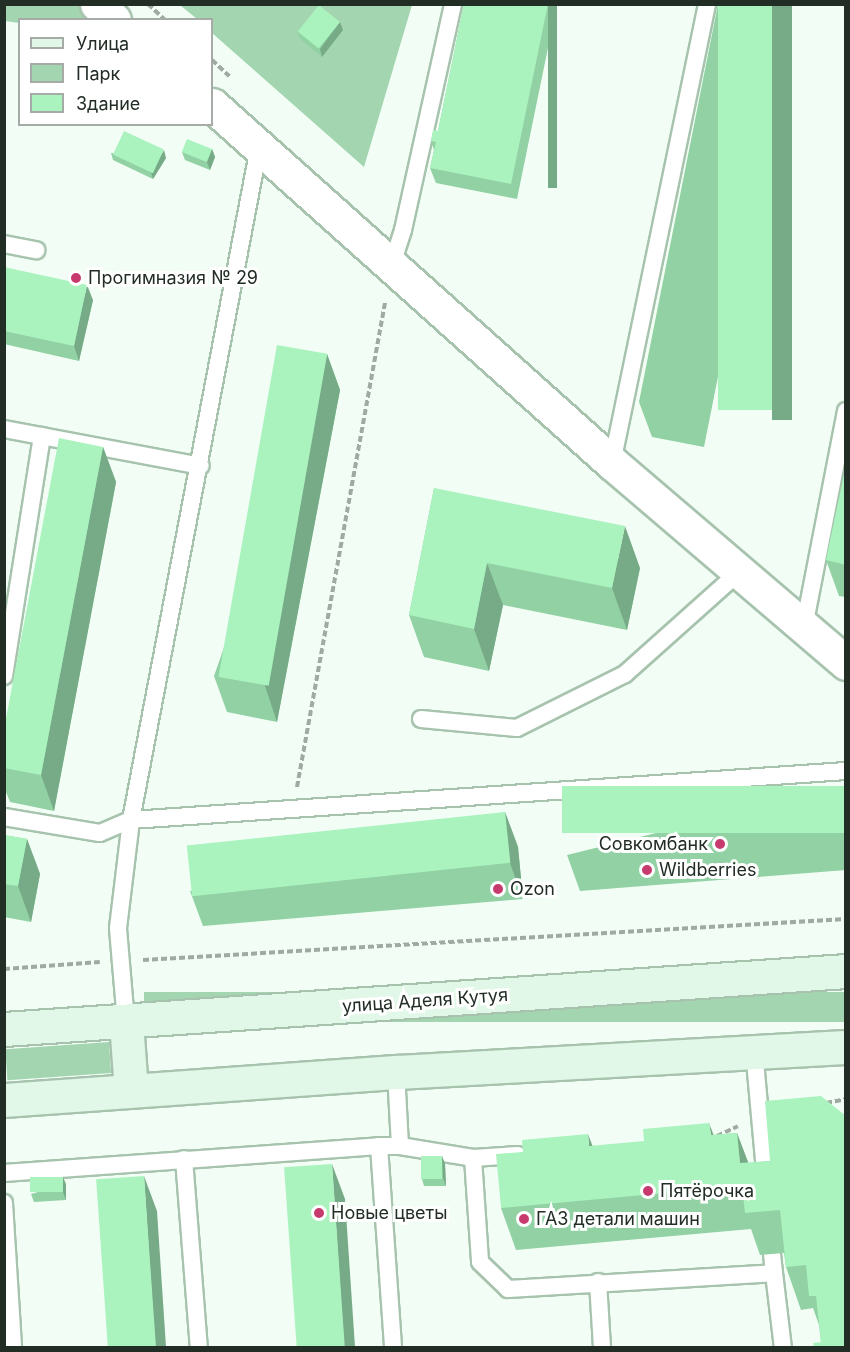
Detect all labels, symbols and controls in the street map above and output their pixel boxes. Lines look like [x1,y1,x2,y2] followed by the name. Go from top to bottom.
[18,18,213,126] legend
[76,33,129,54] text: Улица
[76,63,120,84] text: Парк
[76,93,140,114] text: Здание
[88,267,258,289] place label: Прогимназия № 29
[69,271,83,285] marker: Прогимназия № 29
[599,833,708,855] place label: Совкомбанк
[713,837,727,851] marker: Совкомбанк
[659,859,756,881] place label: Wildberries
[640,863,654,877] marker: Wildberries
[510,878,555,900] place label: Ozon
[491,882,505,896] marker: Ozon
[341,984,509,1018] street label: улица Аделя Кутуя
[660,1180,754,1202] place label: Пятёрочка
[641,1184,655,1198] marker: Пятёрочка
[331,1202,447,1224] place label: Новые цветы
[312,1206,326,1220] marker: Новые цветы
[536,1208,700,1230] place label: ГАЗ детали машин
[517,1212,531,1226] marker: ГАЗ детали машин

